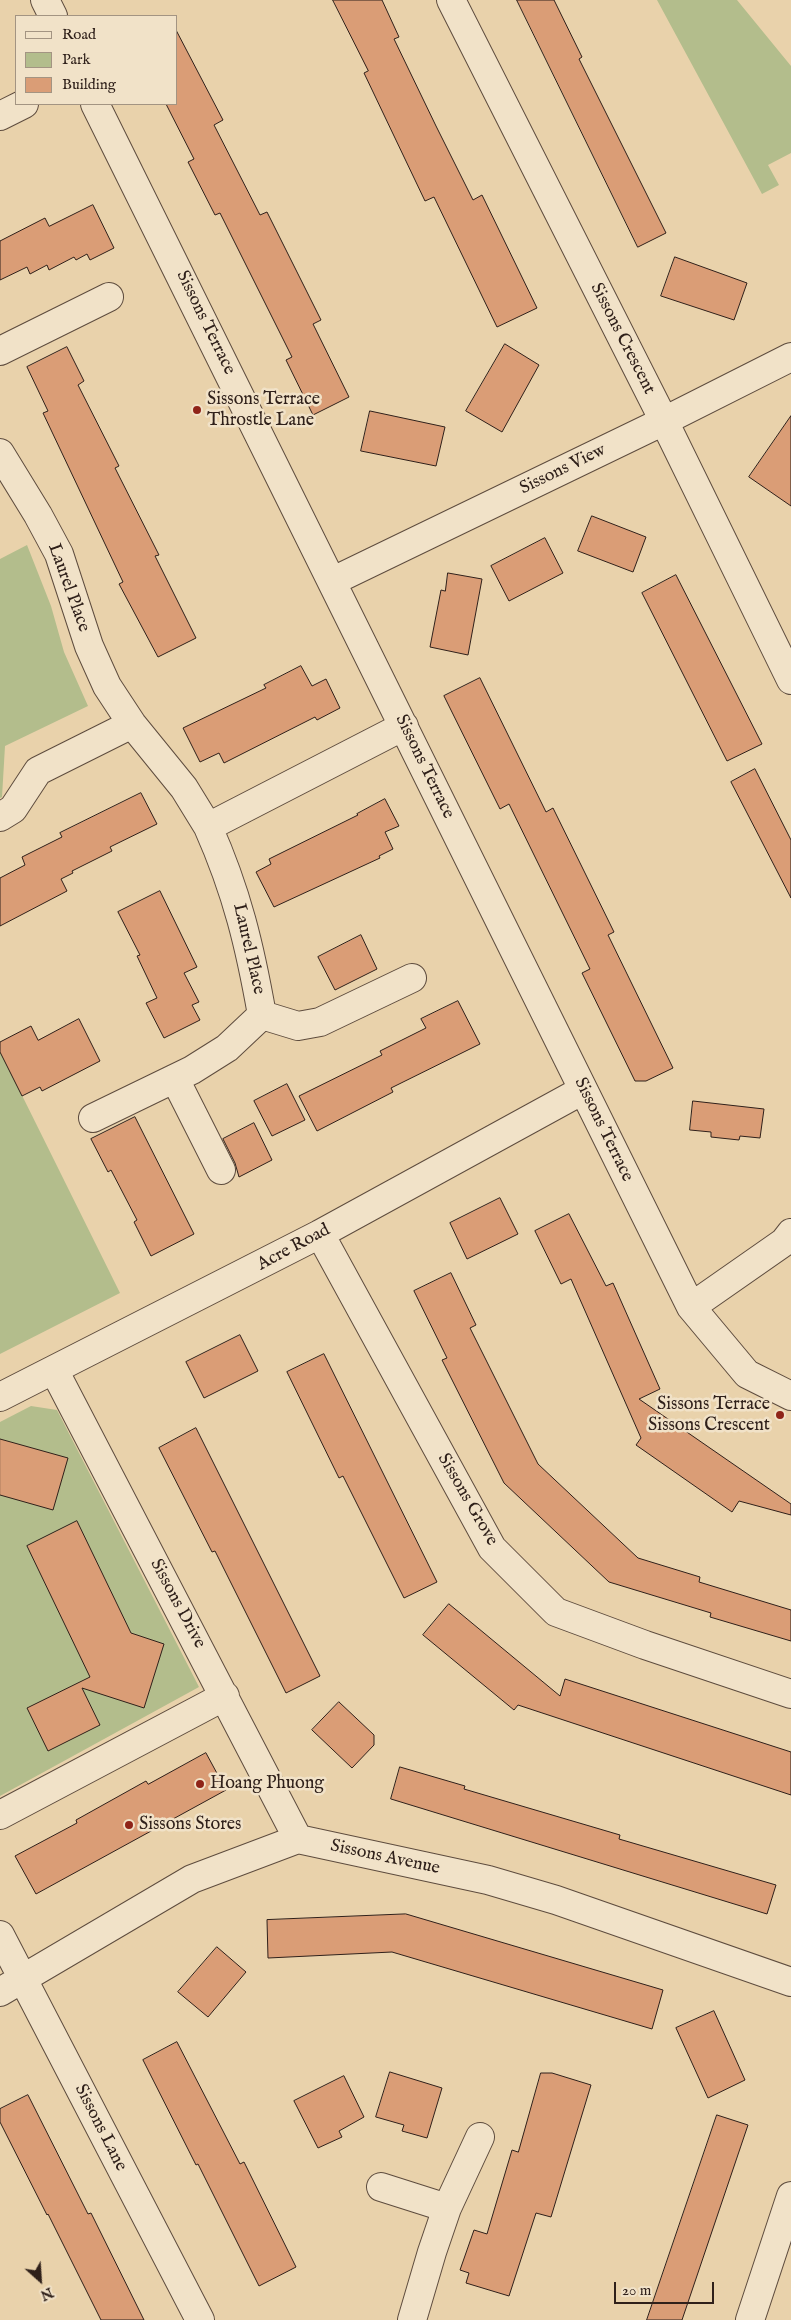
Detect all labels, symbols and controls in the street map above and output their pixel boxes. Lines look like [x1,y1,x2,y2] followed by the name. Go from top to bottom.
[15,15,178,105] legend
[62,25,96,44] text: Road
[62,50,91,69] text: Park
[62,75,116,94] text: Building
[171,267,239,379] street label: Sissons Terrace
[585,280,659,398] street label: Sissons Crescent
[207,389,320,432] place label: Sissons Terrace Throstle Lane
[191,404,203,416] marker: Sissons Terrace Throstle Lane
[517,440,609,500] street label: Sissons View
[42,541,94,635] street label: Laurel Place
[390,711,458,823] street label: Sissons Terrace
[227,901,269,997] street label: Laurel Place
[569,1074,637,1186] street label: Sissons Terrace
[254,1220,334,1276] street label: Acre Road
[648,1394,770,1436] place label: Sissons Terrace Sissons Crescent
[774,1409,786,1421] marker: Sissons Terrace Sissons Crescent
[432,1450,502,1550] street label: Sissons Grove
[144,1556,210,1652] street label: Sissons Drive
[210,1773,324,1795] place label: Hoang Phuong
[194,1778,206,1790] marker: Hoang Phuong
[139,1814,241,1836] place label: Sissons Stores
[123,1819,135,1831] marker: Sissons Stores
[328,1836,442,1880] street label: Sissons Avenue
[69,2081,131,2175] street label: Sissons Lane
[15,2255,65,2305] north arrow
[616,2272,716,2304] scale bar
[622,2281,651,2300] text: 20 m
[37,2283,56,2304] text: N

